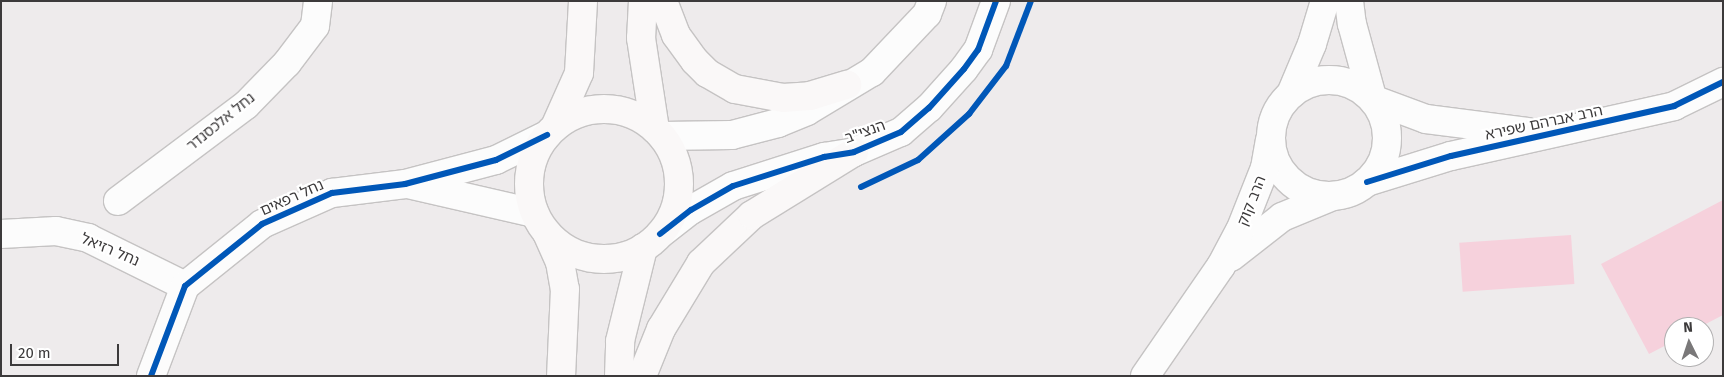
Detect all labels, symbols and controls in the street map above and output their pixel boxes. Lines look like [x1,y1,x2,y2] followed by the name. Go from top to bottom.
[183,89,259,155] street label: נחל אלכסנדר
[1484,102,1604,144] street label: הרב אברהם שפירא
[842,116,888,148] street label: הנצי"ב
[1234,173,1270,229] street label: הרב קוק
[257,176,327,220] street label: נחל רפאים
[78,230,142,270] street label: נחל רזיאל
[1664,317,1714,367] north arrow
[1683,319,1693,336] text: N
[12,334,121,366] scale bar
[18,344,51,362] text: 20 m

